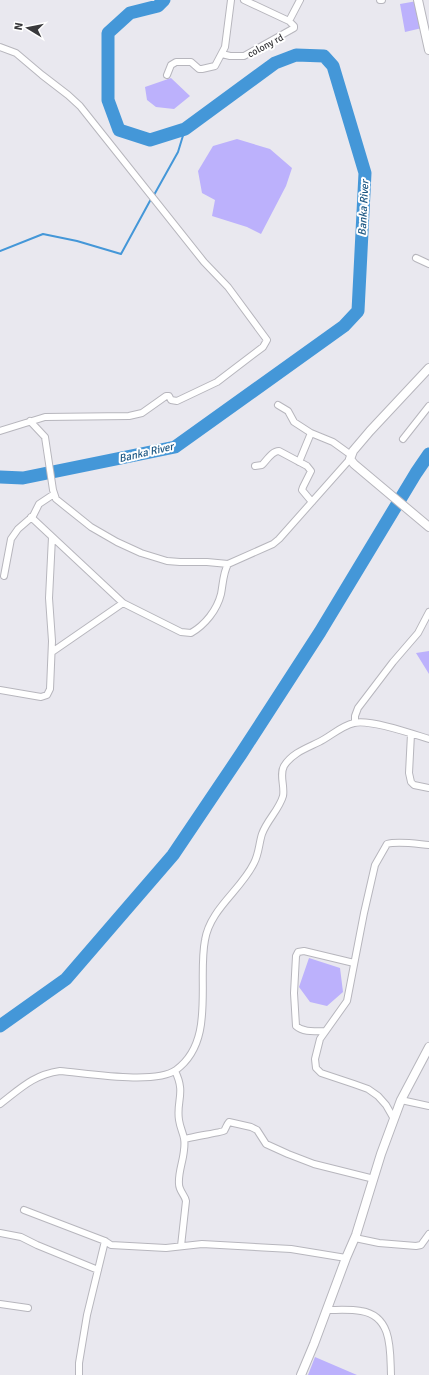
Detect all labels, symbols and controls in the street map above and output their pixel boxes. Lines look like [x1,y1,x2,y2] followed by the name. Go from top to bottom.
[8,8,48,48] north arrow
[12,21,26,31] text: N
[245,31,285,60] street label: colony rd
[356,178,372,236] water label: Banka River
[118,439,177,465] water label: Banka River

